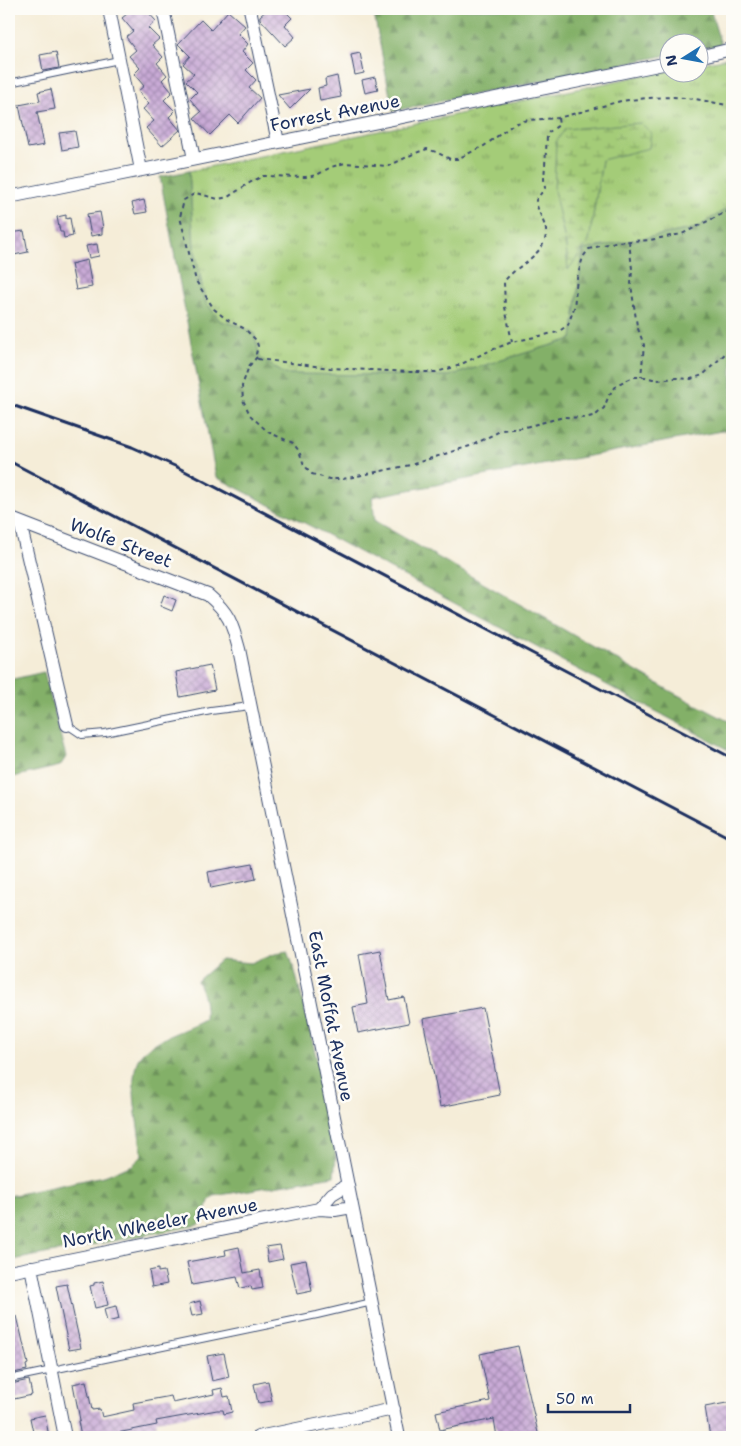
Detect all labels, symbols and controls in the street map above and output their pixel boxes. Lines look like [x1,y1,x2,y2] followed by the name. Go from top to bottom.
[658,32,708,82] north arrow
[661,53,681,68] text: N
[268,89,402,137] street label: Forrest Avenue
[66,512,176,574] street label: Wolfe Street
[303,929,359,1103] street label: East Moffat Avenue
[60,1192,260,1254] street label: North Wheeler Avenue
[548,1381,631,1413] scale bar
[556,1389,594,1409] text: 50 m

